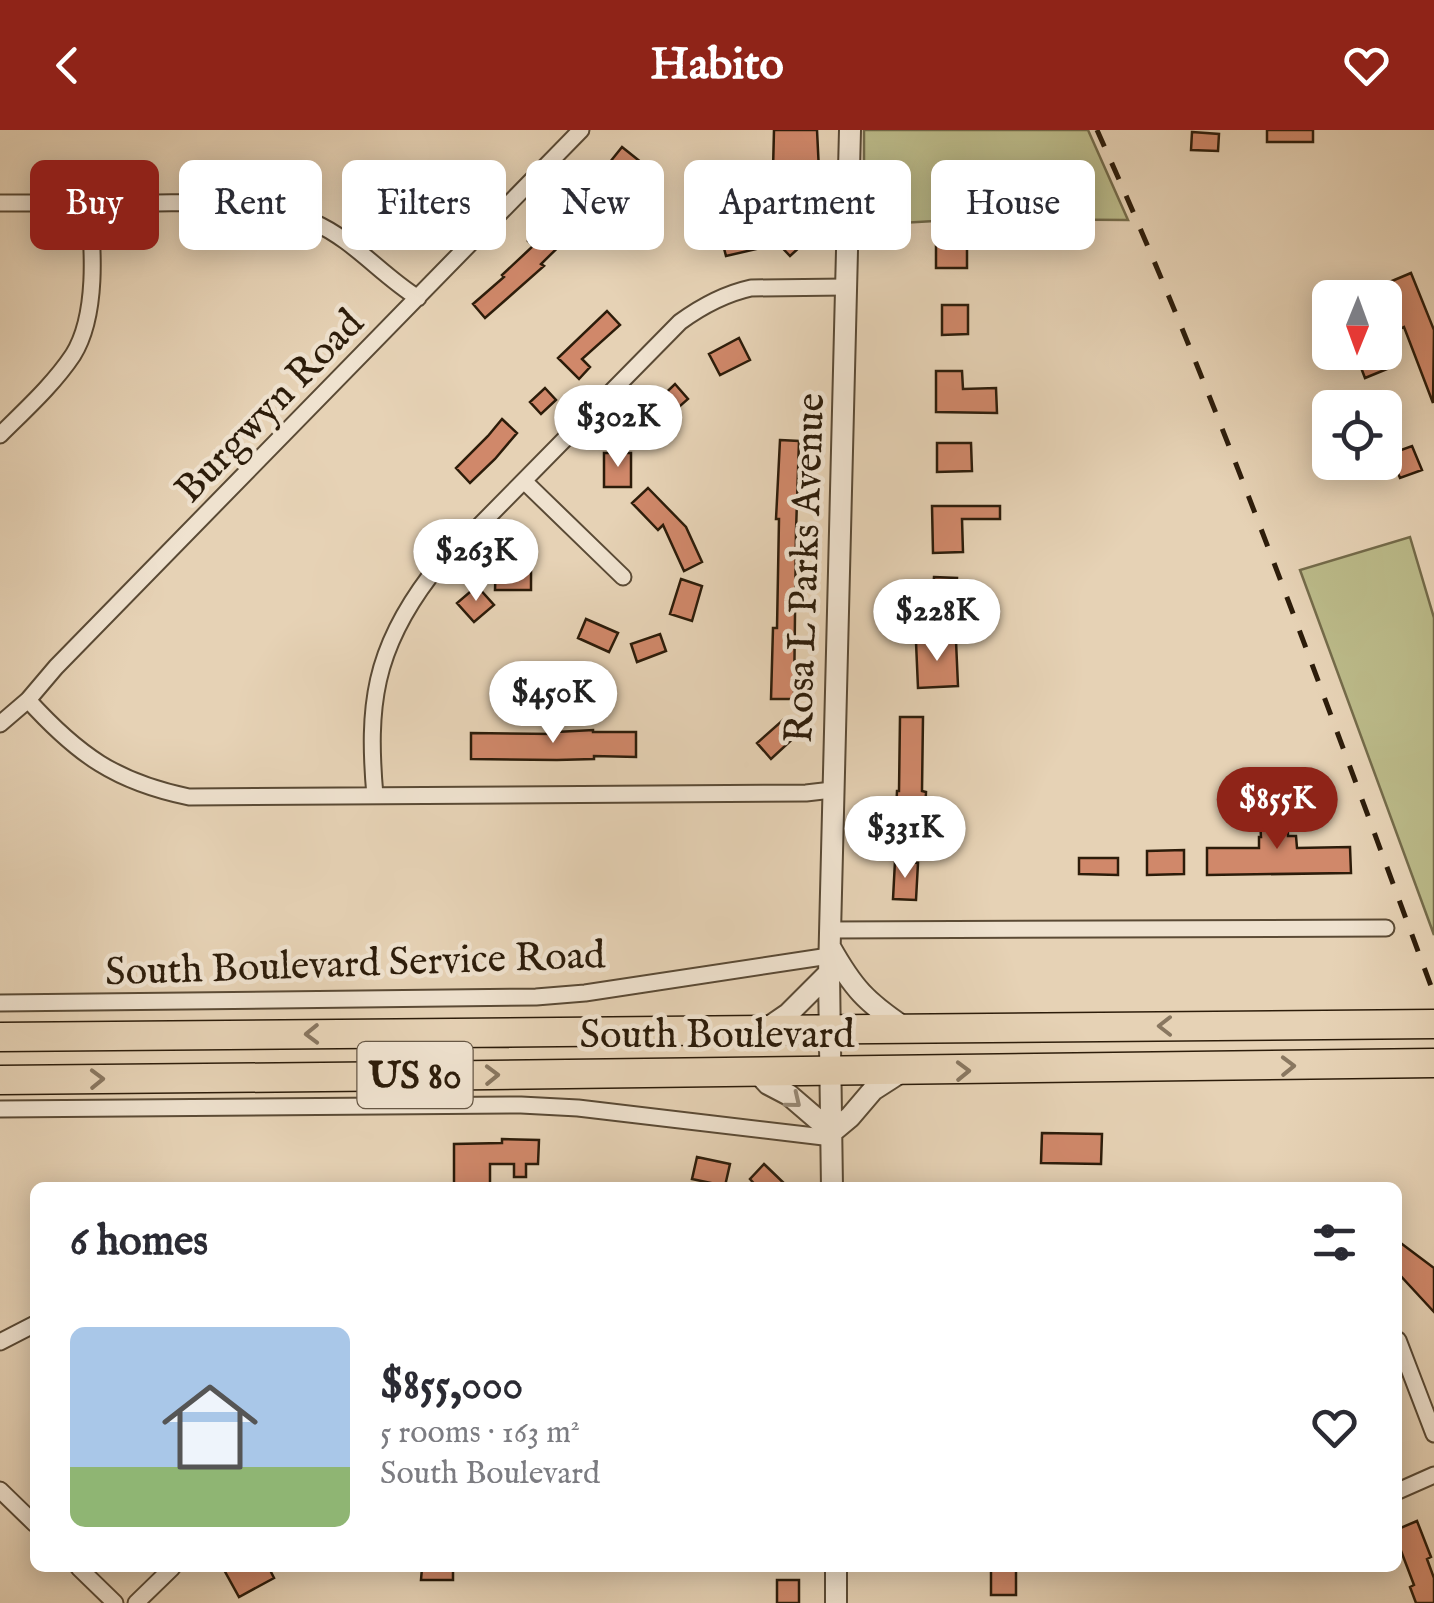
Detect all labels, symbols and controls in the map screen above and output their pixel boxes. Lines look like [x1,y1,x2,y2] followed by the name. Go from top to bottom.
[650,37,784,94] text: Habito
[40,38,95,93] icon: back
[1339,38,1394,93] icon: heart
[30,160,159,250] chip: Buy
[179,160,322,250] chip: Rent
[342,160,506,250] chip: Filters
[526,160,664,250] chip: New
[684,160,911,250] chip: Apartment
[931,160,1095,250] chip: House
[1312,280,1402,370] north arrow
[1312,280,1402,480] map controls
[165,299,376,515] street label: Burgwyn Road
[548,385,688,470] pin: $302K
[1312,390,1402,480] button: locate
[775,392,838,744] street label: Rosa L Parks Avenue
[576,397,660,438] text: $302K
[406,519,546,604] pin: $263K
[435,531,517,572] text: $263K
[867,579,1007,664] pin: $228K
[895,591,979,632] text: $228K
[483,661,623,746] pin: $450K
[511,673,595,714] text: $450K
[1207,767,1347,852] pin: $855K
[1239,779,1315,820] text: $855K
[835,796,975,881] pin: $331K
[867,808,943,849] text: $331K
[104,931,607,1000] street label: South Boulevard Service Road
[579,1011,855,1062] street label: South Boulevard
[1157,1015,1172,1037] one-way arrow
[304,1023,320,1045] one-way arrow
[358,1042,472,1108] road number: US 80
[1280,1055,1296,1077] one-way arrow
[955,1061,971,1082] one-way arrow
[485,1064,501,1085] one-way arrow
[90,1068,106,1089] one-way arrow
[783,1090,801,1107] one-way arrow
[1307,1215,1362,1270] icon: filters
[70,1216,208,1269] text: 6 homes
[380,1360,523,1413] text: $855,000
[150,1367,270,1487] icon: home
[1307,1400,1362,1455] icon: heart
[380,1413,580,1454] text: 5 rooms · 163 m²
[380,1454,600,1495] text: South Boulevard

